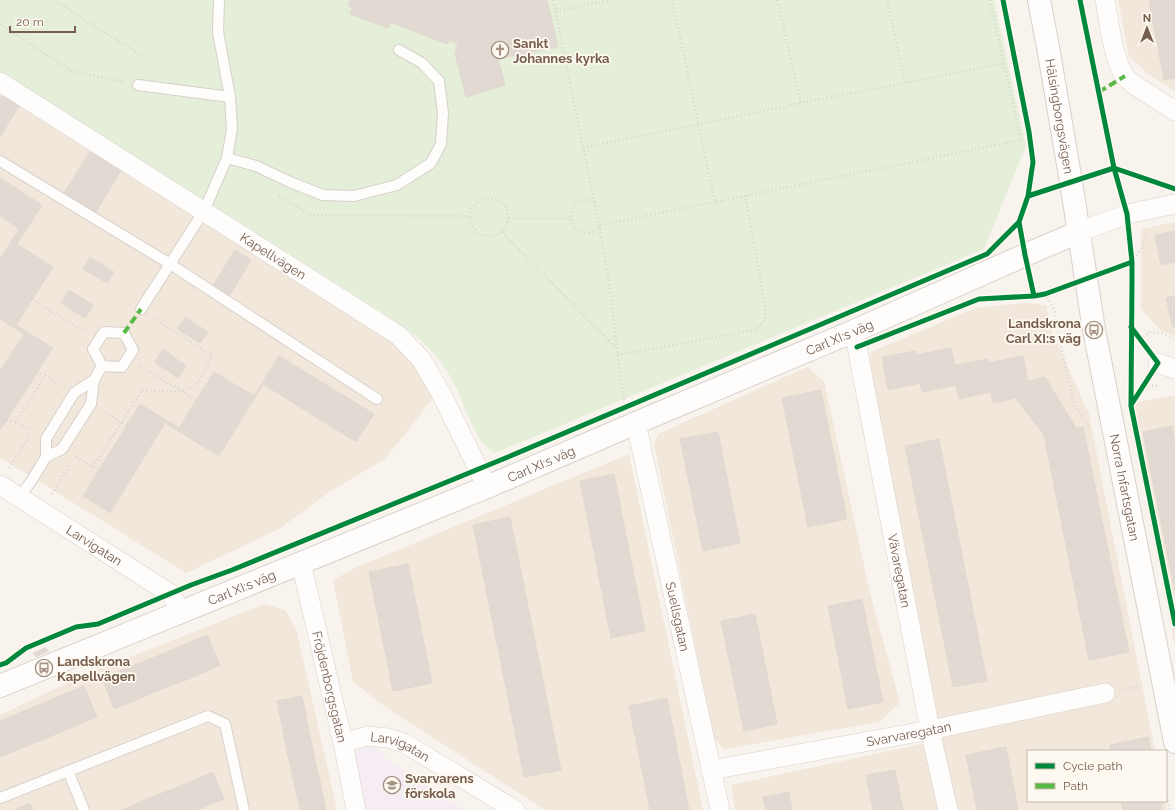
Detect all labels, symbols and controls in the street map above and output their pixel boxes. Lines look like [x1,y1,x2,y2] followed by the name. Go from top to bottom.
[10,8,75,34] scale bar
[1127,8,1167,48] north arrow
[1143,12,1151,25] text: N
[16,15,44,29] text: 20 m
[513,36,610,66] place label: Sankt Johannes kyrka
[490,40,510,60] church icon: Sankt Johannes kyrka
[1043,57,1077,175] street label: Hälsingborgsvägen
[238,229,309,282] street label: Kapellvägen
[803,316,875,358] street label: Carl XI:s väg
[1006,316,1082,346] place label: Landskrona Carl XI:s väg
[1084,320,1104,340] bus stop icon: Landskrona Carl XI:s väg
[1107,433,1143,542] street label: Norra Infartsgatan
[505,443,577,485] street label: Carl XI:s väg
[64,522,125,569] street label: Larvigatan
[885,532,914,609] street label: Vävaregatan
[205,567,278,608] street label: Carl XI:s väg
[663,580,693,653] street label: Suellsgatan
[310,629,350,744] street label: Fröjdenborgsgatan
[57,654,136,684] place label: Landskrona Kapellvägen
[34,658,54,678] bus stop icon: Landskrona Kapellvägen
[865,718,953,749] street label: Svarvaregatan
[370,729,432,764] street label: Larvigatan
[1027,750,1167,802] legend
[1063,759,1122,773] text: Cycle path
[405,771,474,801] place label: Svarvarens förskola
[382,775,402,795] school or university icon: Svarvarens förskola
[1063,779,1088,793] text: Path

